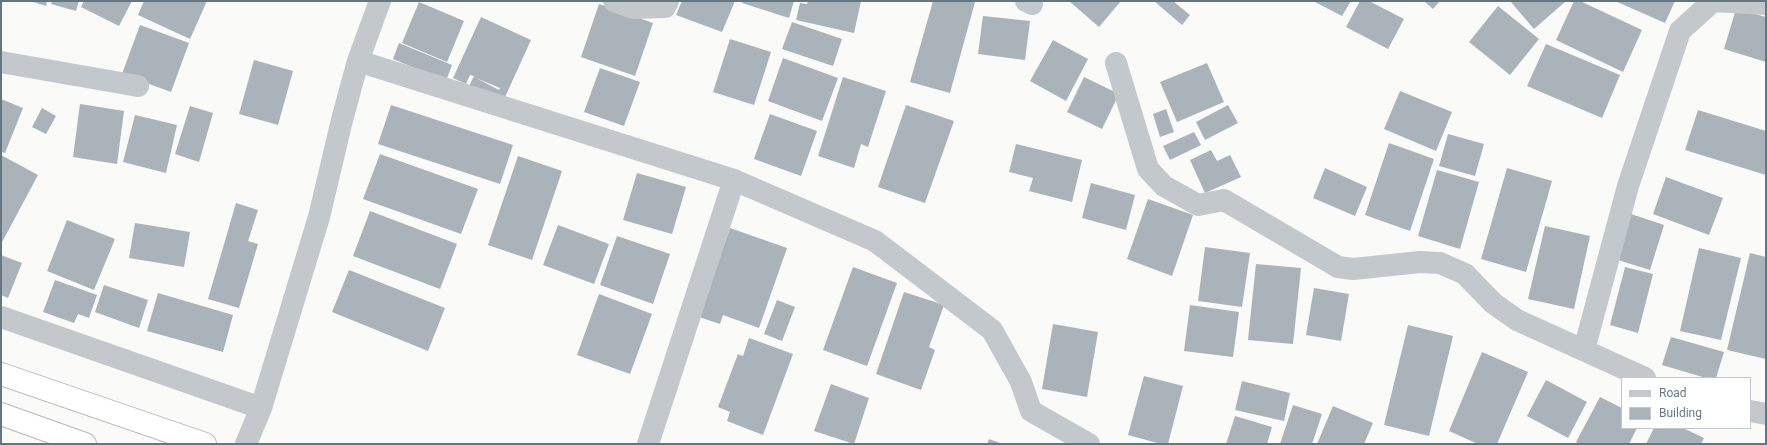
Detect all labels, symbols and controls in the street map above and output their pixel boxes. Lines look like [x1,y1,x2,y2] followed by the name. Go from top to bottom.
[1621,377,1751,429] legend
[1659,386,1687,400] text: Road
[1659,406,1702,420] text: Building

